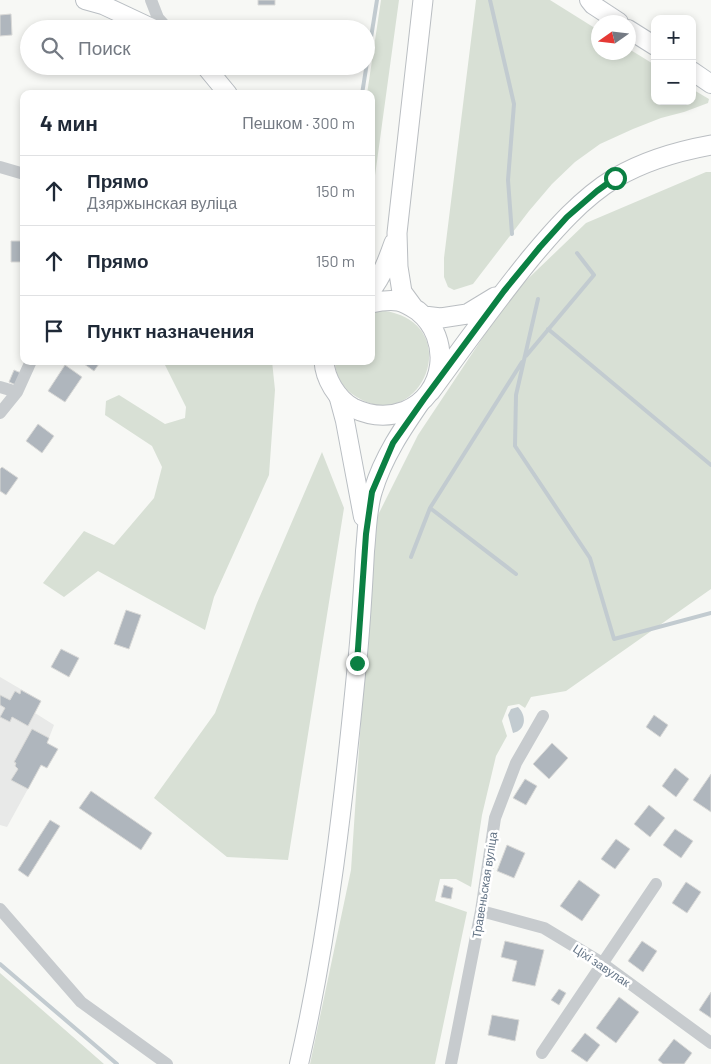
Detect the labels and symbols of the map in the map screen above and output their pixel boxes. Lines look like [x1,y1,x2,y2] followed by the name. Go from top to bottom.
[591,15,636,60] north arrow
[604,167,627,190] route start
[346,652,369,675] route end
[469,830,500,940] street label: Травеньская вуліца
[570,941,634,990] street label: Ціхі завулак

